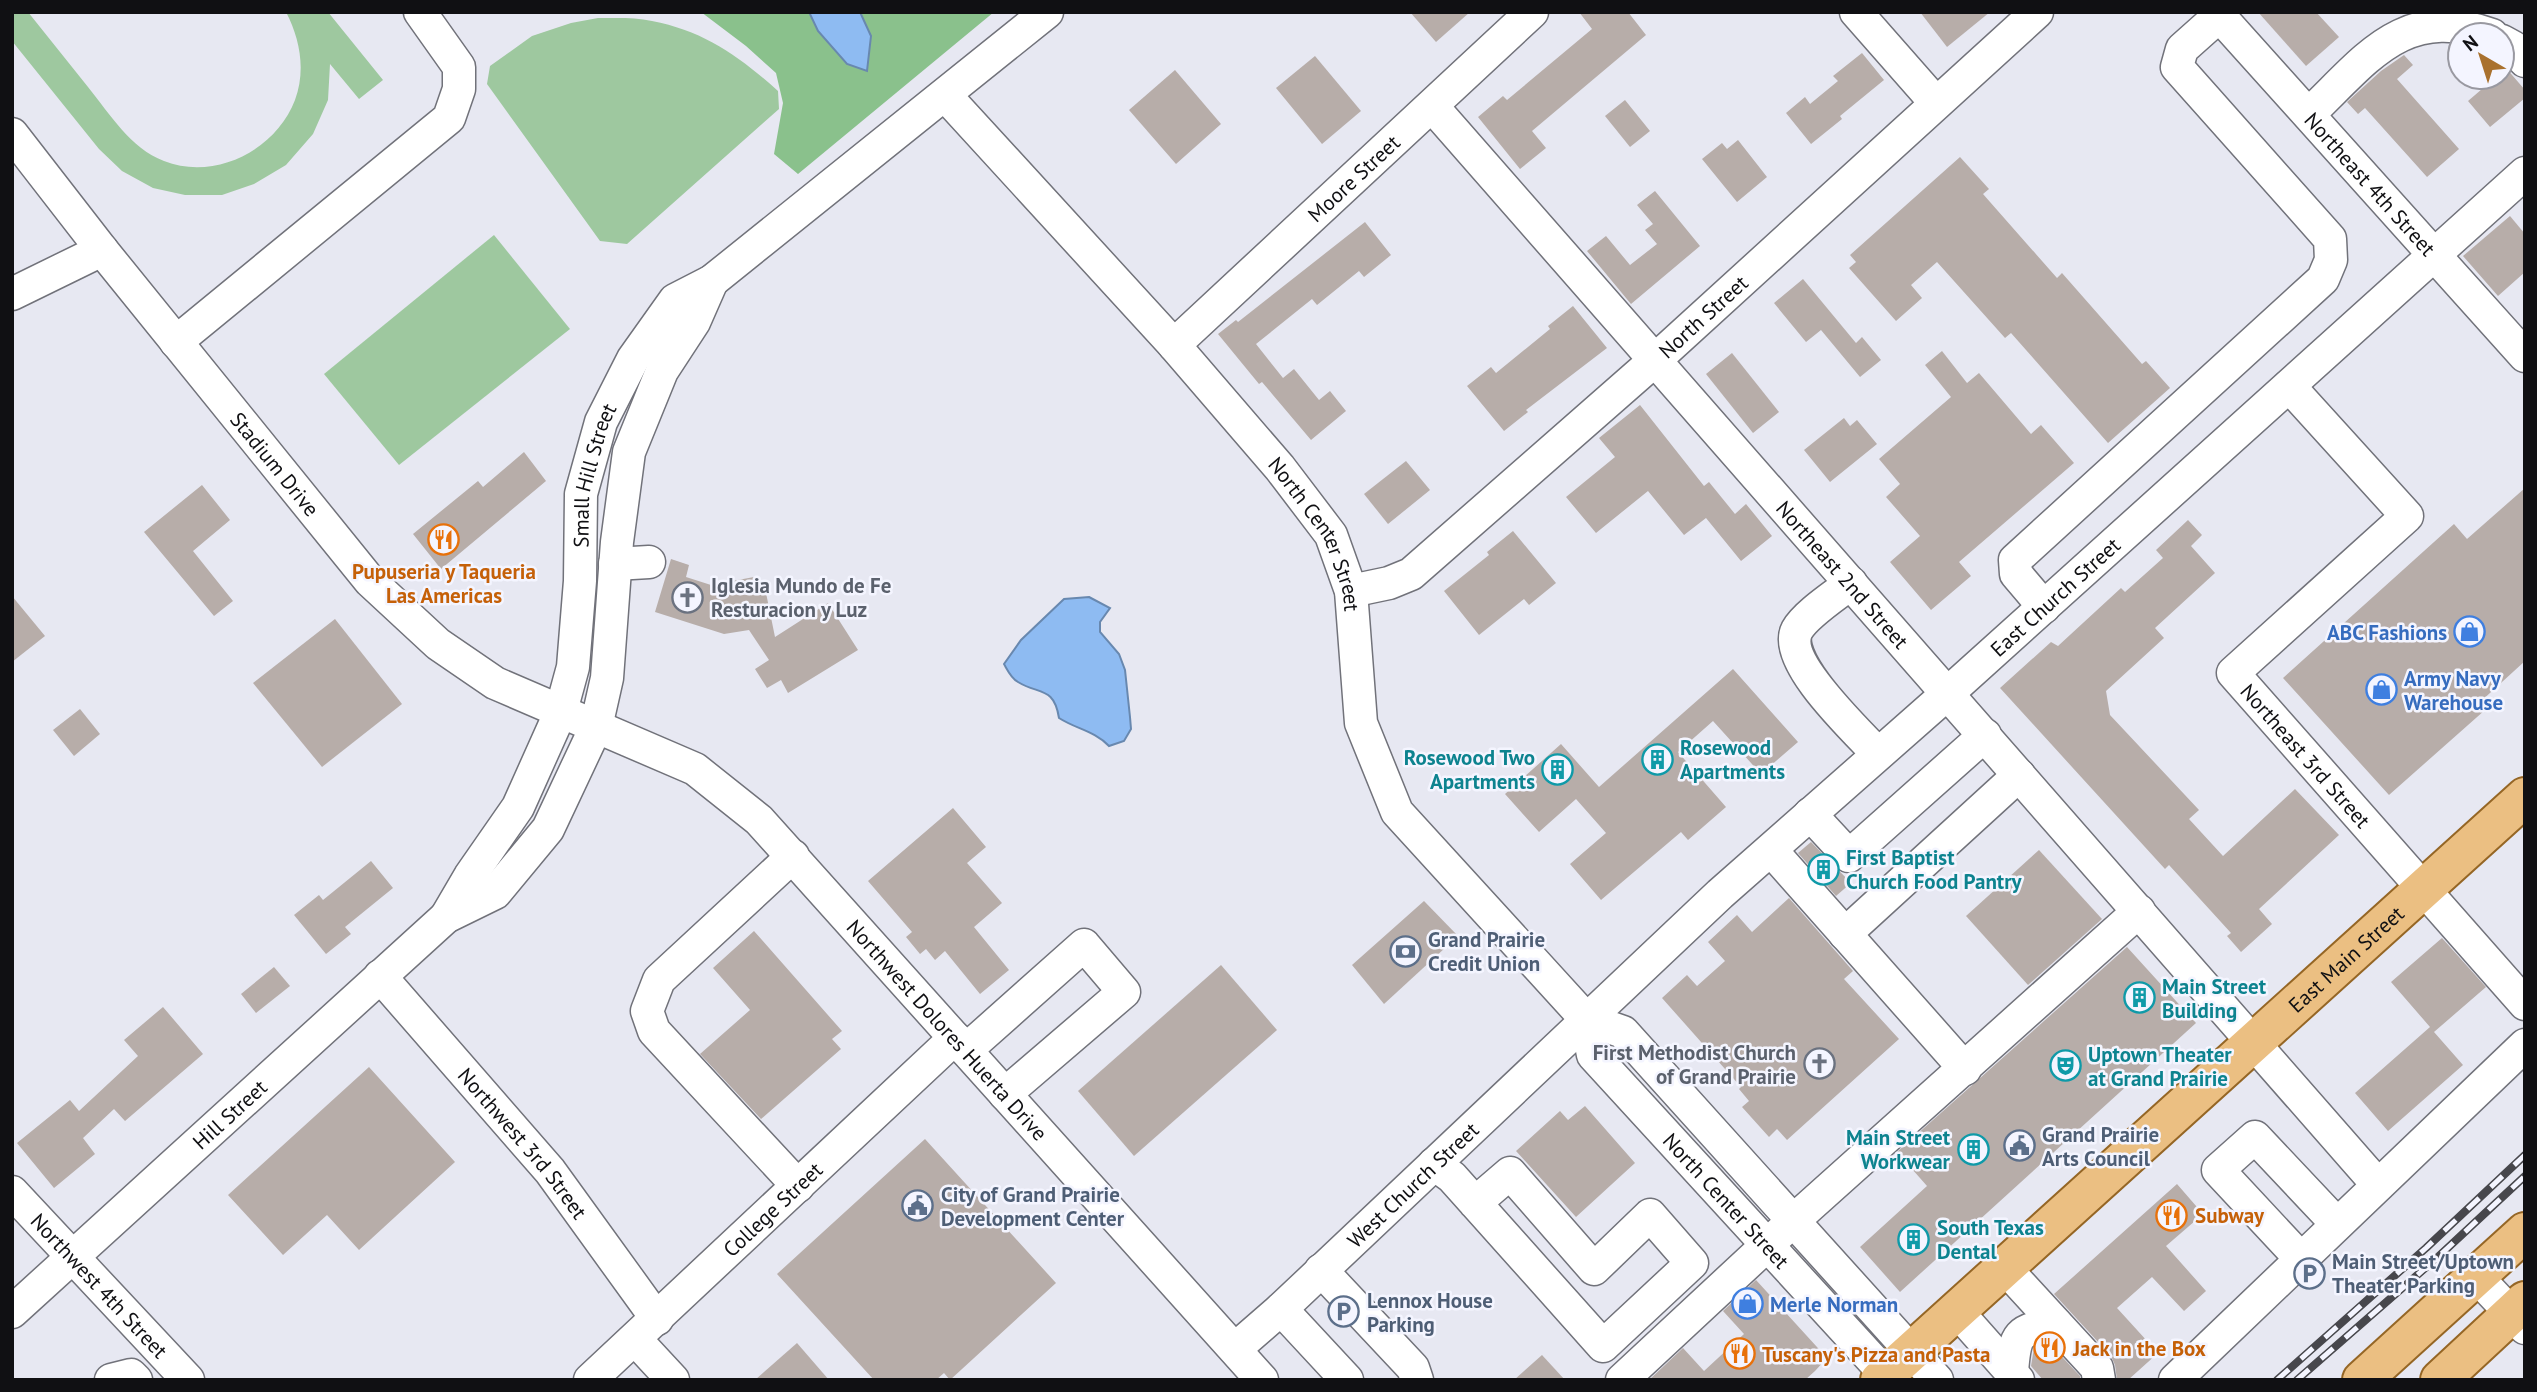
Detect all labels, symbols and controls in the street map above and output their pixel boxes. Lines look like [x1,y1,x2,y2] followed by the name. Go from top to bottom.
[2446,21,2516,91] north arrow
[2458,30,2483,56] text: N
[2299,106,2442,261] street label: Northeast 4th Street
[1302,129,1405,228] street label: Moore Street
[1653,269,1753,364] street label: North Street
[567,398,622,548] street label: Small Hill Street
[225,406,326,522] street label: Stadium Drive
[1263,451,1366,612] street label: North Center Street
[1771,495,1915,654] street label: Northeast 2nd Street
[427,522,461,556] restaurant icon: Pupuseria y Taqueria Las Americas
[1984,531,2125,662] street label: East Church Street
[352,558,536,609] place label: Pupuseria y Taqueria Las Americas
[711,572,891,623] place label: Iglesia Mundo de Fe Resturacion y Luz
[671,580,705,614] church icon: Iglesia Mundo de Fe Resturacion y Luz
[2453,615,2487,649] shop icon: ABC Fashions
[2327,619,2447,646] place label: ABC Fashions
[2404,665,2503,716] place label: Army Navy Warehouse
[2364,673,2398,707] shop icon: Army Navy Warehouse
[2235,678,2377,833] street label: Northeast 3rd Street
[1680,734,1785,785] place label: Rosewood Apartments
[1640,742,1674,776] building icon: Rosewood Apartments
[1404,744,1535,795] place label: Rosewood Two Apartments
[1541,752,1575,786] building icon: Rosewood Two Apartments
[1846,844,2023,895] place label: First Baptist Church Food Pantry
[1806,852,1840,886] building icon: First Baptist Church Food Pantry
[2282,900,2409,1018] street label: East Main Street
[841,914,1054,1146] street label: Northwest Dolores Huerta Drive
[1428,926,1545,977] place label: Grand Prairie Credit Union
[1388,934,1422,968] bank icon: Grand Prairie Credit Union
[2162,973,2267,1024] place label: Main Street Building
[2122,981,2156,1015] building icon: Main Street Building
[1593,1039,1796,1090] place label: First Methodist Church of Grand Prairie
[2088,1041,2232,1092] place label: Uptown Theater at Grand Prairie
[1802,1047,1836,1081] church icon: First Methodist Church of Grand Prairie
[2048,1049,2082,1083] theatre icon: Uptown Theater at Grand Prairie
[452,1062,593,1224] street label: Northwest 3rd Street
[187,1073,272,1155] street label: Hill Street
[1341,1116,1484,1253] street label: West Church Street
[2042,1121,2159,1172] place label: Grand Prairie Arts Council
[1846,1124,1951,1175] place label: Main Street Workwear
[1657,1127,1795,1274] street label: North Center Street
[2002,1129,2036,1163] public building icon: Grand Prairie Arts Council
[1956,1132,1990,1166] building icon: Main Street Workwear
[717,1156,828,1262] street label: College Street
[941,1181,1125,1232] place label: City of Grand Prairie Development Center
[901,1189,935,1223] public building icon: City of Grand Prairie Development Center
[2155,1198,2189,1232] restaurant icon: Subway
[2195,1202,2265,1229] place label: Subway
[25,1207,174,1364] street label: Northwest 4th Street
[1937,1214,2044,1265] place label: South Texas Dental
[1897,1222,1931,1256] building icon: South Texas Dental
[2332,1248,2514,1299] place label: Main Street/Uptown Theater Parking
[2292,1256,2326,1290] parking icon: Main Street/Uptown Theater Parking
[1367,1287,1493,1338] place label: Lennox House Parking
[1730,1287,1764,1321] shop icon: Merle Norman
[1770,1291,1898,1318] place label: Merle Norman
[1327,1295,1361,1329] parking icon: Lennox House Parking
[2033,1331,2067,1365] restaurant icon: Jack in the Box
[2072,1335,2206,1362] place label: Jack in the Box
[1722,1337,1756,1371] restaurant icon: Tuscany's Pizza and Pasta
[1762,1341,1990,1368] place label: Tuscany's Pizza and Pasta

